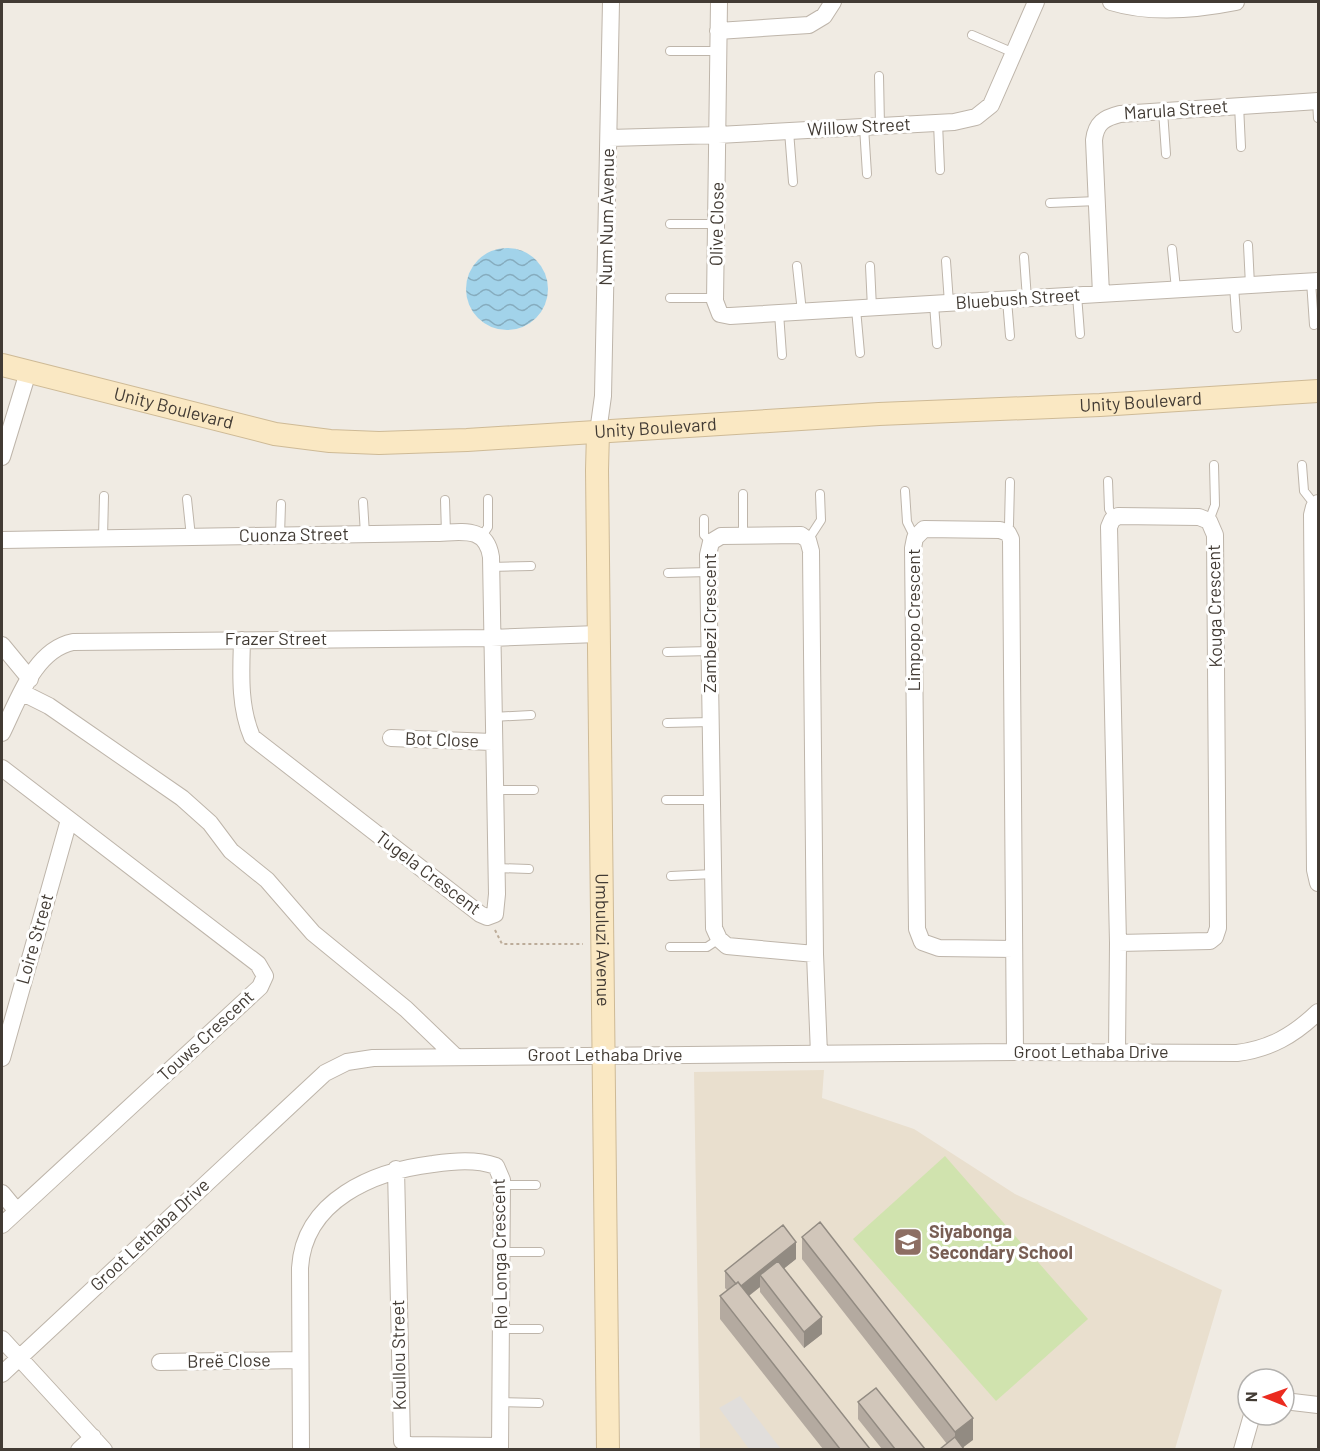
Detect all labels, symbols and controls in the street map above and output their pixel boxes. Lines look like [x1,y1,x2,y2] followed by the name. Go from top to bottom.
[1123,94,1229,124] street label: Marula Street
[807,112,911,140] street label: Willow Street
[594,148,618,286] street label: Num Num Avenue
[704,182,728,266] street label: Olive Close
[955,283,1081,313] street label: Bluebush Street
[112,382,236,433] street label: Unity Boulevard
[1079,386,1203,416] street label: Unity Boulevard
[594,412,717,442] street label: Unity Boulevard
[239,522,349,546] street label: Cuonza Street
[1202,544,1226,668] street label: Kouga Crescent
[902,548,924,692] street label: Limpopo Crescent
[698,553,720,693] street label: Zambezi Crescent
[225,627,327,649] street label: Frazer Street
[405,727,480,751] street label: Bot Close
[372,826,486,919] street label: Tugela Crescent
[592,873,615,1007] street label: Umbuluzi Avenue
[11,891,57,987] street label: Loire Street
[153,985,258,1086] street label: Touws Crescent
[1013,1040,1169,1062] street label: Groot Lethaba Drive
[527,1043,683,1065] street label: Groot Lethaba Drive
[85,1173,214,1295] street label: Groot Lethaba Drive
[487,1178,511,1330] street label: Rlo Longa Crescent
[929,1220,1073,1263] place label: Siyabonga Secondary School
[892,1226,924,1258] school or university icon: Siyabonga Secondary School
[386,1299,410,1411] street label: Koullou Street
[187,1348,271,1372] street label: Breë Close
[1236,1367,1296,1427] north arrow
[1241,1391,1260,1402] text: N

